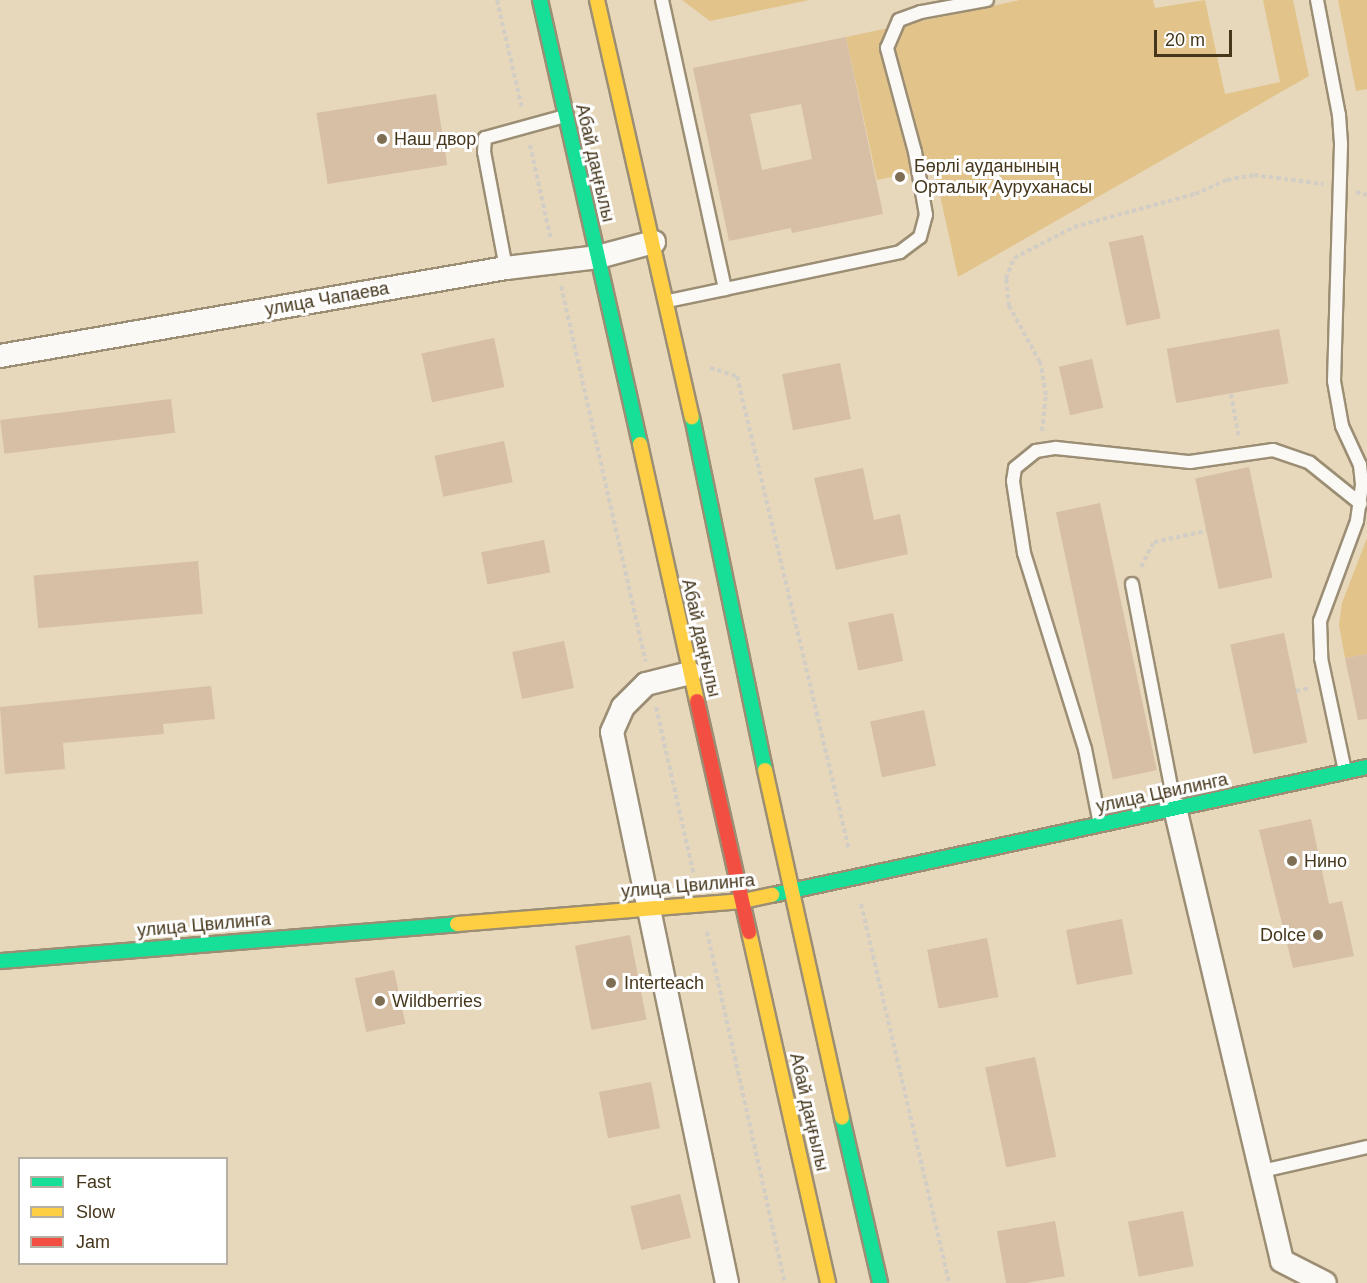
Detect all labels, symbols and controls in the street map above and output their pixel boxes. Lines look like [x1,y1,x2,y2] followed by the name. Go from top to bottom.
[1157,18,1235,56] scale bar
[1165,30,1205,50] text: 20 m
[571,102,619,224] street label: Абай даңғылы
[394,128,476,150] place label: Наш двор
[375,132,389,146] marker: Наш двор
[914,156,1092,198] place label: Бөрлі ауданының Орталық Ауруханасы
[891,168,909,186] marker: Бөрлі ауданының Орталық Ауруханасы
[263,277,391,321] street label: улица Чапаева
[677,577,725,699] street label: Абай даңғылы
[1094,768,1230,818] street label: улица Цвилинга
[1304,850,1347,872] place label: Нино
[1285,854,1299,868] marker: Нино
[620,869,756,903] street label: улица Цвилинга
[136,908,272,942] street label: улица Цвилинга
[1260,924,1306,946] place label: Dolce
[1311,928,1325,942] marker: Dolce
[624,972,704,994] place label: Interteach
[602,974,620,992] marker: Interteach
[392,990,482,1012] place label: Wildberries
[373,994,387,1008] marker: Wildberries
[785,1051,833,1173] street label: Абай даңғылы
[18,1157,228,1265] legend
[76,1172,111,1192] text: Fast
[76,1202,115,1222] text: Slow
[76,1232,110,1252] text: Jam

